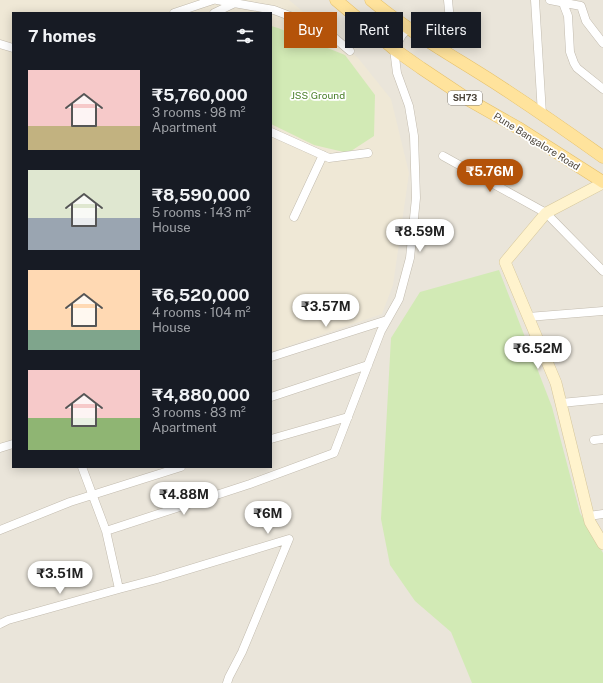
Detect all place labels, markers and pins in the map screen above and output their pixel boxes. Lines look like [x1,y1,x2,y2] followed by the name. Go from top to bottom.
[457,159,523,193] pin: ₹5.76M
[387,219,453,253] pin: ₹8.59M
[293,294,359,328] pin: ₹3.57M
[505,336,571,370] pin: ₹6.52M
[151,482,217,516] pin: ₹4.88M
[249,501,287,535] pin: ₹6M
[27,561,93,595] pin: ₹3.51M

